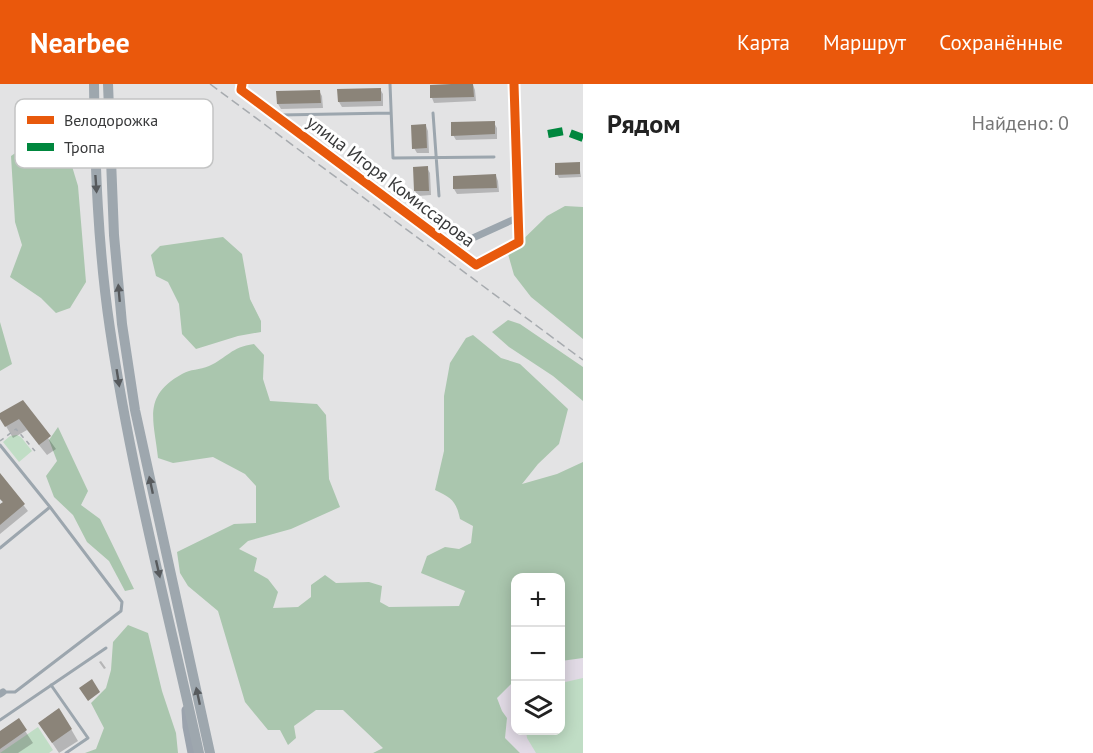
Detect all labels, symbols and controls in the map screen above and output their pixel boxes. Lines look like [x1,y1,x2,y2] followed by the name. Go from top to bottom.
[30,24,130,61] text: Nearbee
[737,29,790,56] text: Карта
[823,29,906,56] text: Маршрут
[939,29,1063,56] text: Сохранённые
[15,99,213,168] legend
[607,107,681,140] text: Рядом
[64,110,158,130] text: Велодорожка
[302,110,480,252] street label: улица Игоря Комиссарова
[972,110,1069,136] text: Найдено: 0
[64,137,105,157] text: Тропа
[92,175,101,194] one-way arrow
[114,283,124,302] one-way arrow
[114,369,123,388] one-way arrow
[146,476,156,494] one-way arrow
[154,560,163,579] one-way arrow
[511,573,565,735] map controls
[511,573,565,627] button: +
[511,627,565,681] button: −
[511,681,565,735] button: layers
[192,687,202,705] one-way arrow

